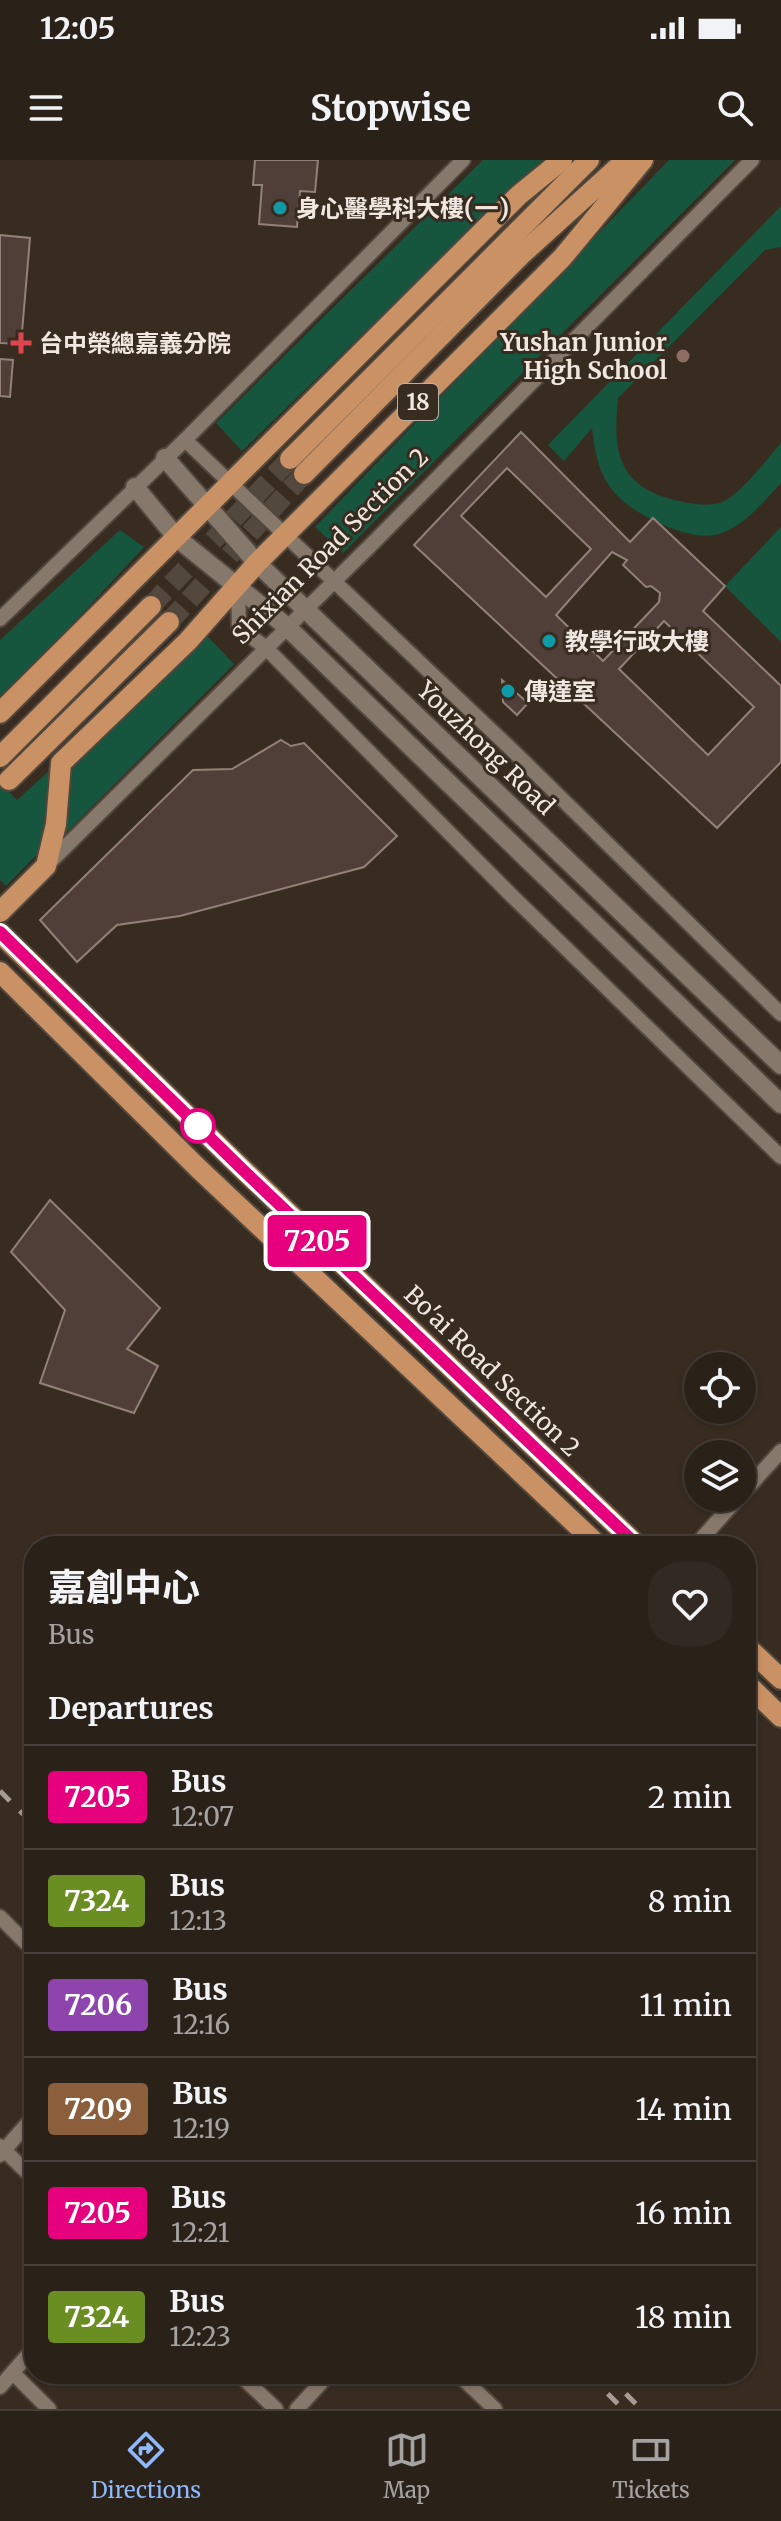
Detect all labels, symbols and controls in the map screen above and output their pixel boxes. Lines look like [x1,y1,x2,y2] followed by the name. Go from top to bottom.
[40,9,115,47] text: 12:05
[24,86,68,130] icon: menu
[310,86,471,131] text: Stopwise
[713,86,757,130] icon: search
[296,193,509,224] place label: 身心醫學科大樓(一)
[271,199,289,217] marker: 身心醫學科大樓(一)
[499,327,667,386] place label: Yushan Junior High School
[39,328,231,359] place label: 台中榮總嘉義分院
[10,332,32,354] marker: 台中榮總嘉義分院
[674,347,692,365] marker: Yushan Junior High School
[398,384,438,420] road number: 18
[225,441,435,651] street label: Shixian Road Section 2
[565,626,709,657] place label: 教學行政大樓
[540,632,558,650] marker: 教學行政大樓
[410,674,561,821] street label: Youzhong Road
[524,676,596,707] place label: 傳達室
[499,682,517,700] marker: 傳達室
[181,1109,215,1143] unlabelled marker
[261,1215,373,1267] line badge: 7205
[284,1223,350,1259] text: 7205
[398,1279,586,1463] street label: Bo'ai Road Section 2
[684,1352,756,1512] map controls
[684,1352,756,1424] button: locate
[684,1440,756,1512] button: layers
[648,1562,732,1646] button: heart
[48,1564,200,1611] text: 嘉創中心
[48,1618,94,1651] text: Bus
[48,1689,214,1727] text: Departures
[171,1762,226,1800] text: Bus
[648,1778,732,1816] text: 2 min
[64,1779,131,1815] text: 7205
[171,1800,234,1833] text: 12:07
[169,1866,225,1904] text: Bus
[648,1882,732,1920] text: 8 min
[64,1883,129,1919] text: 7324
[169,1904,227,1937] text: 12:13
[172,1970,228,2008] text: Bus
[639,1986,732,2024] text: 11 min
[64,1987,132,2023] text: 7206
[172,2008,230,2041] text: 12:16
[172,2074,228,2112] text: Bus
[635,2090,732,2128] text: 14 min
[64,2091,132,2127] text: 7209
[172,2112,230,2145] text: 12:19
[171,2178,226,2216] text: Bus
[635,2194,732,2232] text: 16 min
[64,2195,131,2231] text: 7205
[171,2216,229,2249] text: 12:21
[169,2282,225,2320] text: Bus
[635,2298,732,2336] text: 18 min
[64,2299,129,2335] text: 7324
[169,2320,231,2353] text: 12:23
[91,2428,201,2504] tab: Directions
[383,2428,430,2504] tab: Map
[612,2428,690,2504] tab: Tickets

